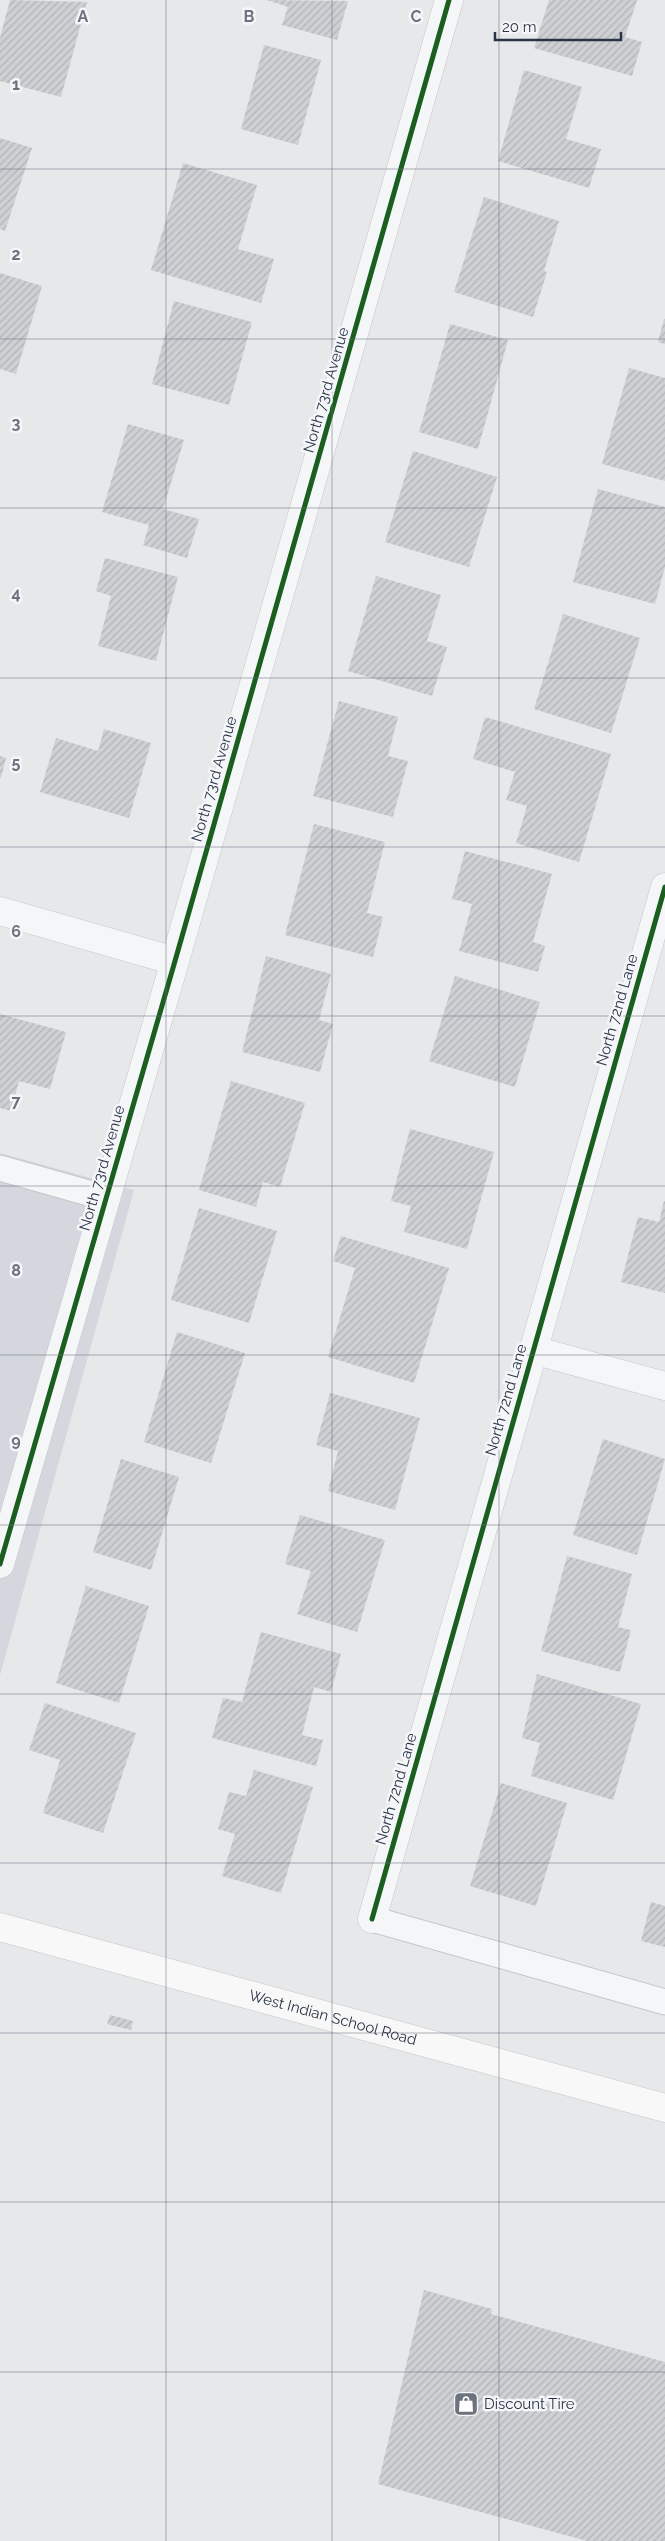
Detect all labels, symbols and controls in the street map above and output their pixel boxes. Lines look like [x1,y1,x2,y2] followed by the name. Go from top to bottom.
[78,7,89,26] text: A
[244,7,255,26] text: B
[411,7,422,26] text: C
[495,10,621,42] scale bar
[502,18,537,36] text: 20 m
[12,75,20,94] text: 1
[11,245,21,264] text: 2
[299,325,353,455] street label: North 73rd Avenue
[12,414,21,433] text: 3
[11,584,21,603] text: 4
[187,714,241,844] street label: North 73rd Avenue
[12,753,21,772] text: 5
[11,922,21,941] text: 6
[592,952,642,1068] street label: North 72nd Lane
[12,1092,21,1111] text: 7
[75,1103,129,1233] street label: North 73rd Avenue
[11,1261,21,1280] text: 8
[481,1342,531,1458] street label: North 72nd Lane
[11,1431,21,1450] text: 9
[371,1731,421,1847] street label: North 72nd Lane
[247,1986,419,2049] street label: West Indian School Road
[453,2391,479,2417] shop icon: Discount Tire
[484,2395,575,2413] place label: Discount Tire

